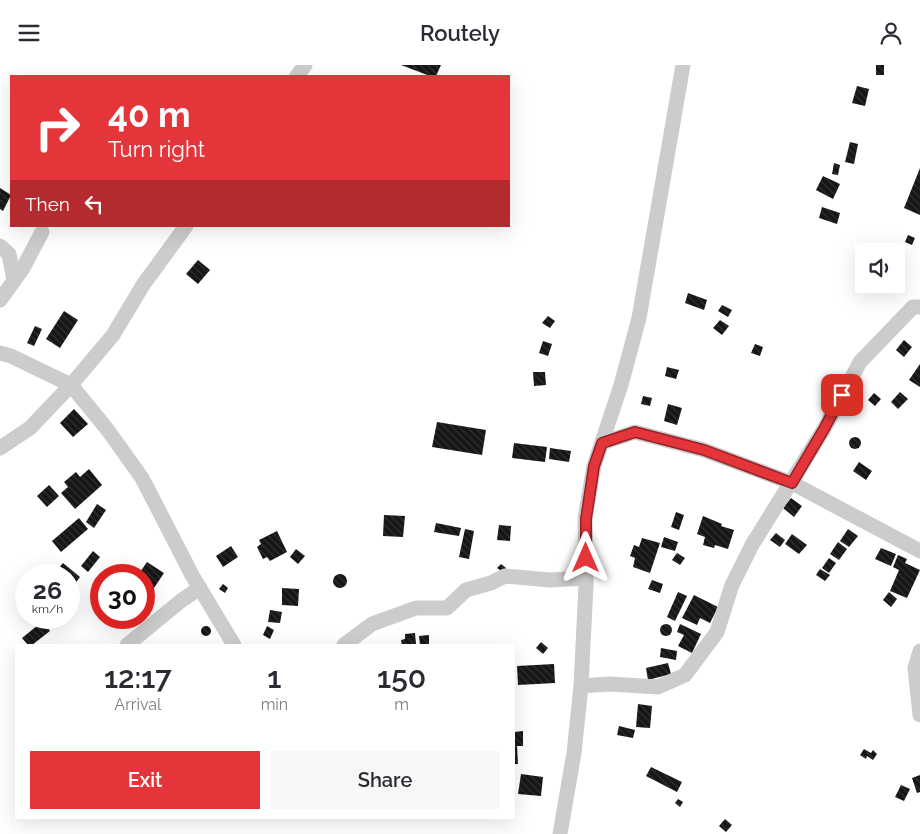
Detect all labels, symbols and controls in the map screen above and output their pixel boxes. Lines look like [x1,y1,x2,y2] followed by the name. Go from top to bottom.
[15,19,43,47] icon: menu
[877,19,905,47] icon: person
[420,20,500,46] text: Routely
[108,94,190,135] text: 40 m
[25,95,90,160] icon: right
[108,136,205,162] text: Turn right
[80,190,108,218] icon: left
[25,193,70,215] text: Then
[855,243,905,293] map controls
[855,243,905,293] button: sound
[821,374,863,416] pin
[828,381,856,409] icon: arrive
[559,531,611,583] position arrow
[90,564,155,629] speed limit sign: 30
[33,575,62,605] text: 26
[32,602,63,616] text: km/h
[104,660,172,695] text: 12:17
[267,660,281,695] text: 1
[377,660,426,695] text: 150
[114,695,161,714] text: Arrival
[261,695,288,714] text: min
[394,695,409,714] text: m
[30,751,260,809] button: Exit
[270,751,500,809] button: Share

